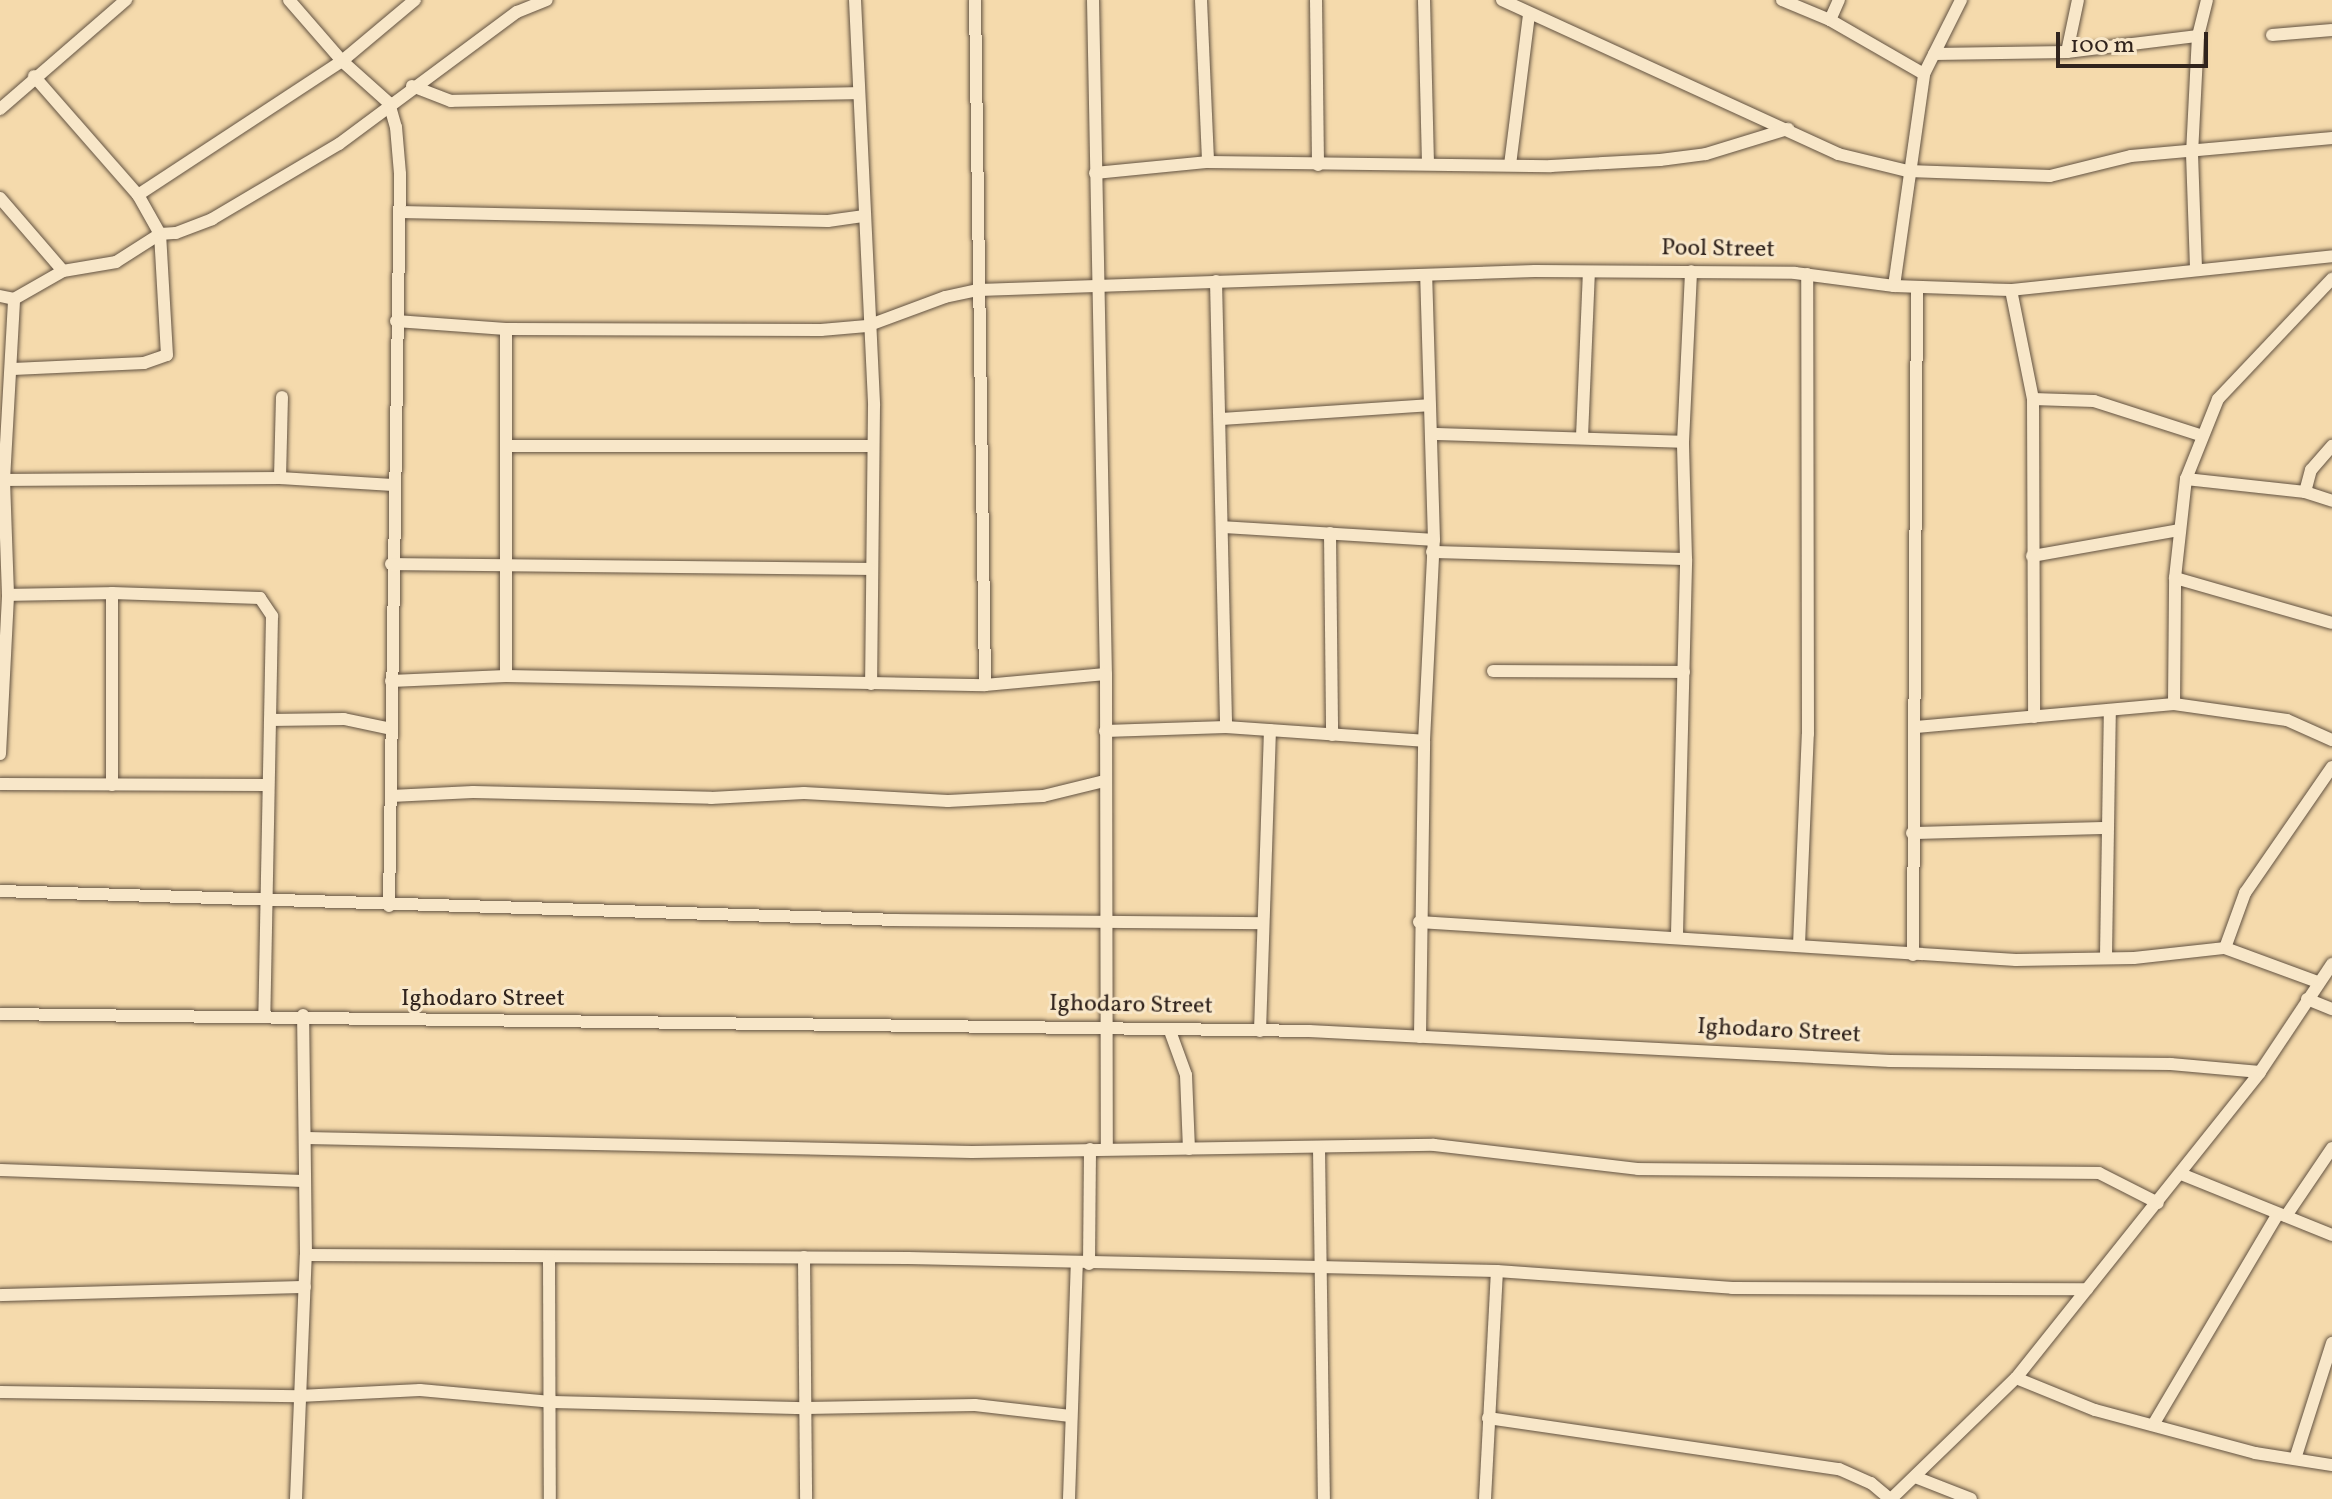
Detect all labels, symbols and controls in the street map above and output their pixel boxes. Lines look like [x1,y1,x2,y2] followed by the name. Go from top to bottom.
[2060,16,2212,66] scale bar
[2070,29,2135,63] text: 100 m
[1661,235,1775,265] street label: Pool Street
[401,986,565,1014] street label: Ighodaro Street
[1049,990,1213,1022] street label: Ighodaro Street
[1696,1013,1862,1051] street label: Ighodaro Street

